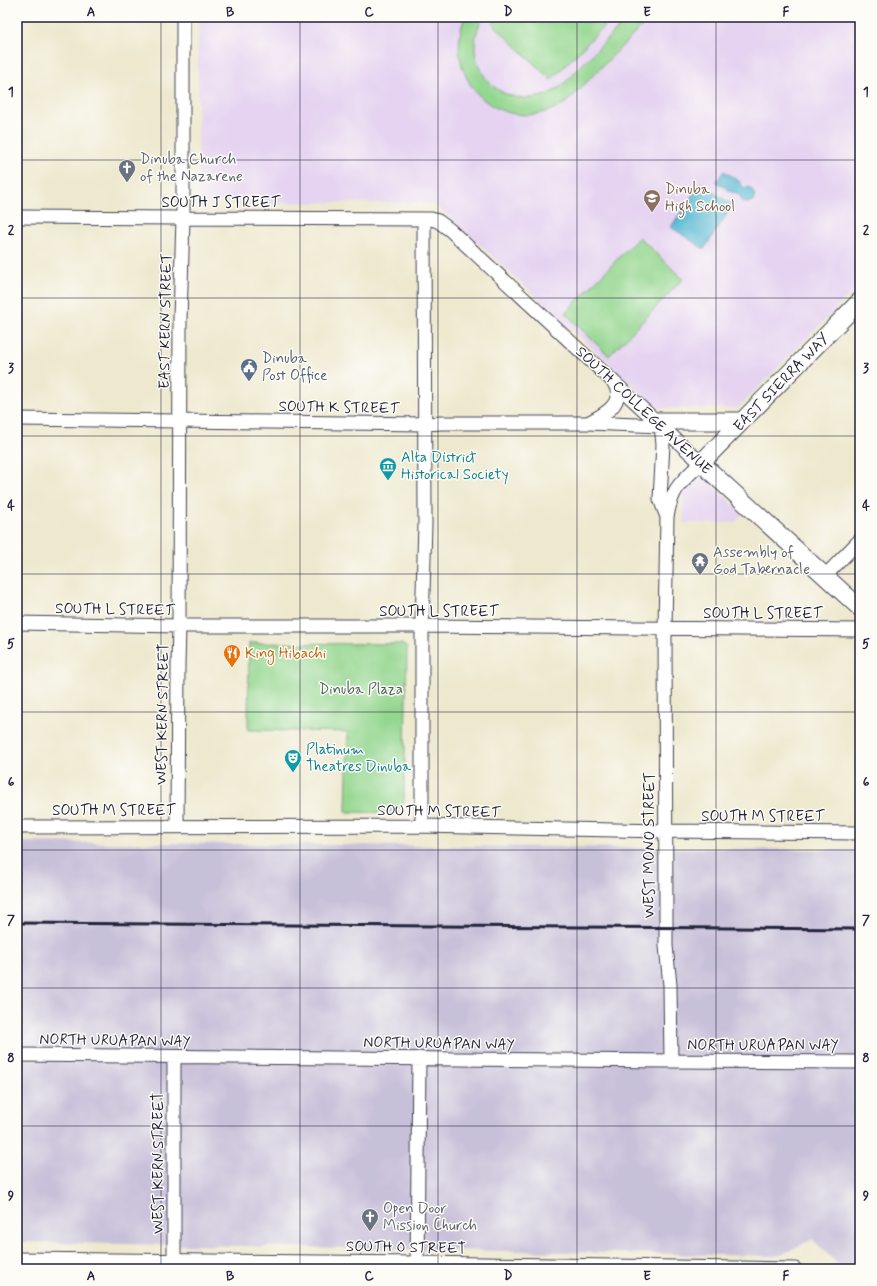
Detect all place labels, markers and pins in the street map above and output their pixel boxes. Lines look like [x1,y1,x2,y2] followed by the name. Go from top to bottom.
[140,150,243,187] place label: Dinuba Church of the Nazarene
[117,158,137,183] church icon: Dinuba Church of the Nazarene
[665,180,735,218] place label: Dinuba High School
[642,188,662,213] school or university icon: Dinuba High School
[262,349,327,386] place label: Dinuba Post Office
[239,357,259,382] public building icon: Dinuba Post Office
[401,448,509,485] place label: Alta District Historical Society
[378,456,398,481] museum icon: Alta District Historical Society
[713,543,810,580] place label: Assembly of God Tabernacle
[690,551,710,576] temple icon: Assembly of God Tabernacle
[222,643,242,668] restaurant icon: King Hibachi
[245,644,326,665] place label: King Hibachi
[306,740,412,777] place label: Platinum Theatres Dinuba
[283,748,303,773] theatre icon: Platinum Theatres Dinuba
[383,1199,477,1236] place label: Open Door Mission Church
[360,1207,380,1232] church icon: Open Door Mission Church

